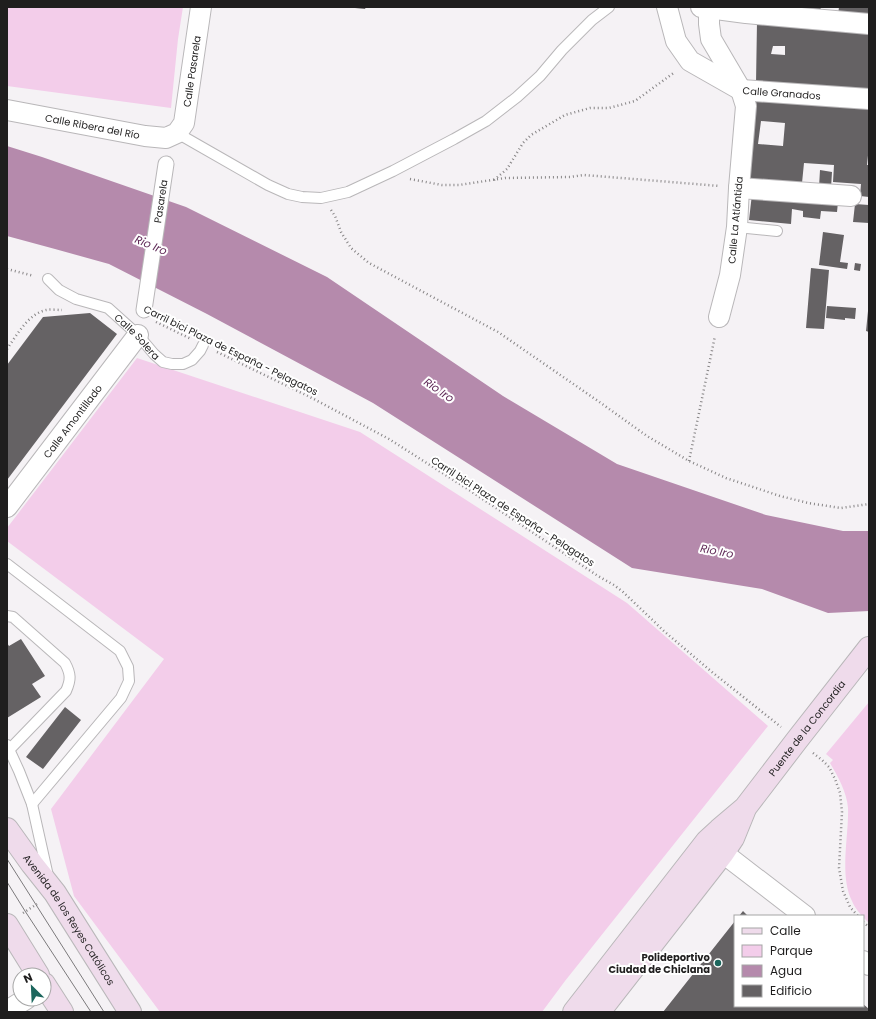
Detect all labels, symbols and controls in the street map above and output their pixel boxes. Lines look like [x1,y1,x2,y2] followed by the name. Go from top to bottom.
[179,35,205,108] street label: Calle Pasarela
[742,83,821,104] street label: Calle Granados
[44,110,141,143] street label: Calle Ribera del Río
[724,176,747,264] street label: Calle La Atlántida
[150,179,172,224] street label: Pasarela
[132,231,170,259] water label: Rio Iro
[141,302,321,399] street label: Carril bici Plaza de España - Pelagatos
[111,310,163,364] street label: Calle Solera
[421,374,457,406] water label: Rio Iro
[40,381,106,461] street label: Calle Amontillado
[428,453,598,570] street label: Carril bici Plaza de España - Pelagatos
[699,540,735,562] water label: Rio Iro
[765,677,849,779] street label: Puente de la Concordia
[19,851,118,988] street label: Avenida de los Reyes Católicos
[734,915,864,1007] legend
[770,922,801,939] text: Calle
[770,942,813,959] text: Parque
[609,950,711,977] place label: Polideportivo Ciudad de Chiclana
[713,958,723,968] marker: Polideportivo Ciudad de Chiclana
[770,962,802,979] text: Agua
[12,967,52,1007] north arrow
[21,969,35,987] text: N
[770,982,812,999] text: Edificio

